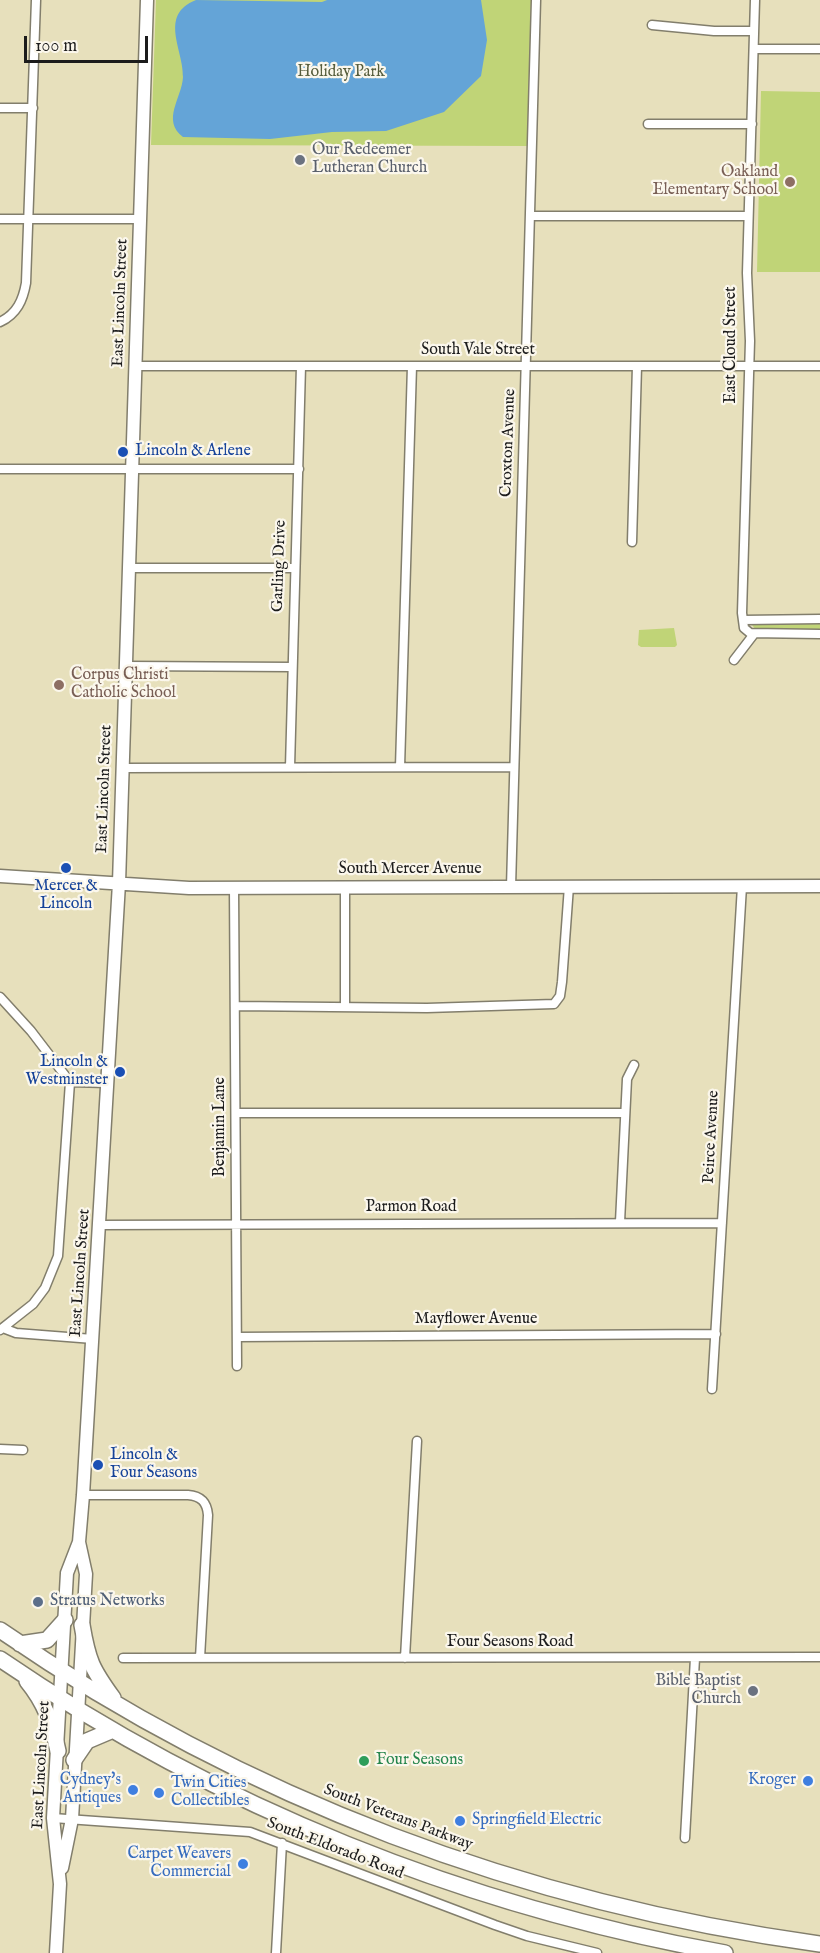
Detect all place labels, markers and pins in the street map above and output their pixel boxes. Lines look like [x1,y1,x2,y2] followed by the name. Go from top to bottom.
[312,141,427,179] place label: Our Redeemer Lutheran Church
[293,153,307,167] marker: Our Redeemer Lutheran Church
[652,163,778,201] place label: Oakland Elementary School
[783,175,797,189] marker: Oakland Elementary School
[135,442,251,462] place label: Lincoln & Arlene
[116,445,130,459] marker: Lincoln & Arlene
[71,666,176,704] place label: Corpus Christi Catholic School
[52,678,66,692] marker: Corpus Christi Catholic School
[59,861,73,875] marker: Mercer & Lincoln
[34,877,98,915] place label: Mercer & Lincoln
[26,1053,108,1091] place label: Lincoln & Westminster
[113,1065,127,1079] marker: Lincoln & Westminster
[110,1446,197,1484] place label: Lincoln & Four Seasons
[91,1458,105,1472] marker: Lincoln & Four Seasons
[50,1592,165,1612] place label: Stratus Networks
[31,1595,45,1609] marker: Stratus Networks
[656,1672,741,1710] place label: Bible Baptist Church
[746,1684,760,1698] marker: Bible Baptist Church
[376,1751,463,1771] place label: Four Seasons
[357,1754,371,1768] marker: Four Seasons
[60,1771,121,1809] place label: Cydney's Antiques
[748,1771,796,1791] place label: Kroger
[171,1774,249,1812] place label: Twin Cities Collectibles
[801,1774,815,1788] marker: Kroger
[126,1783,140,1797] marker: Cydney's Antiques
[152,1786,166,1800] marker: Twin Cities Collectibles
[472,1811,601,1831] place label: Springfield Electric
[453,1814,467,1828] marker: Springfield Electric
[127,1845,231,1883] place label: Carpet Weavers Commercial
[236,1857,250,1871] marker: Carpet Weavers Commercial

